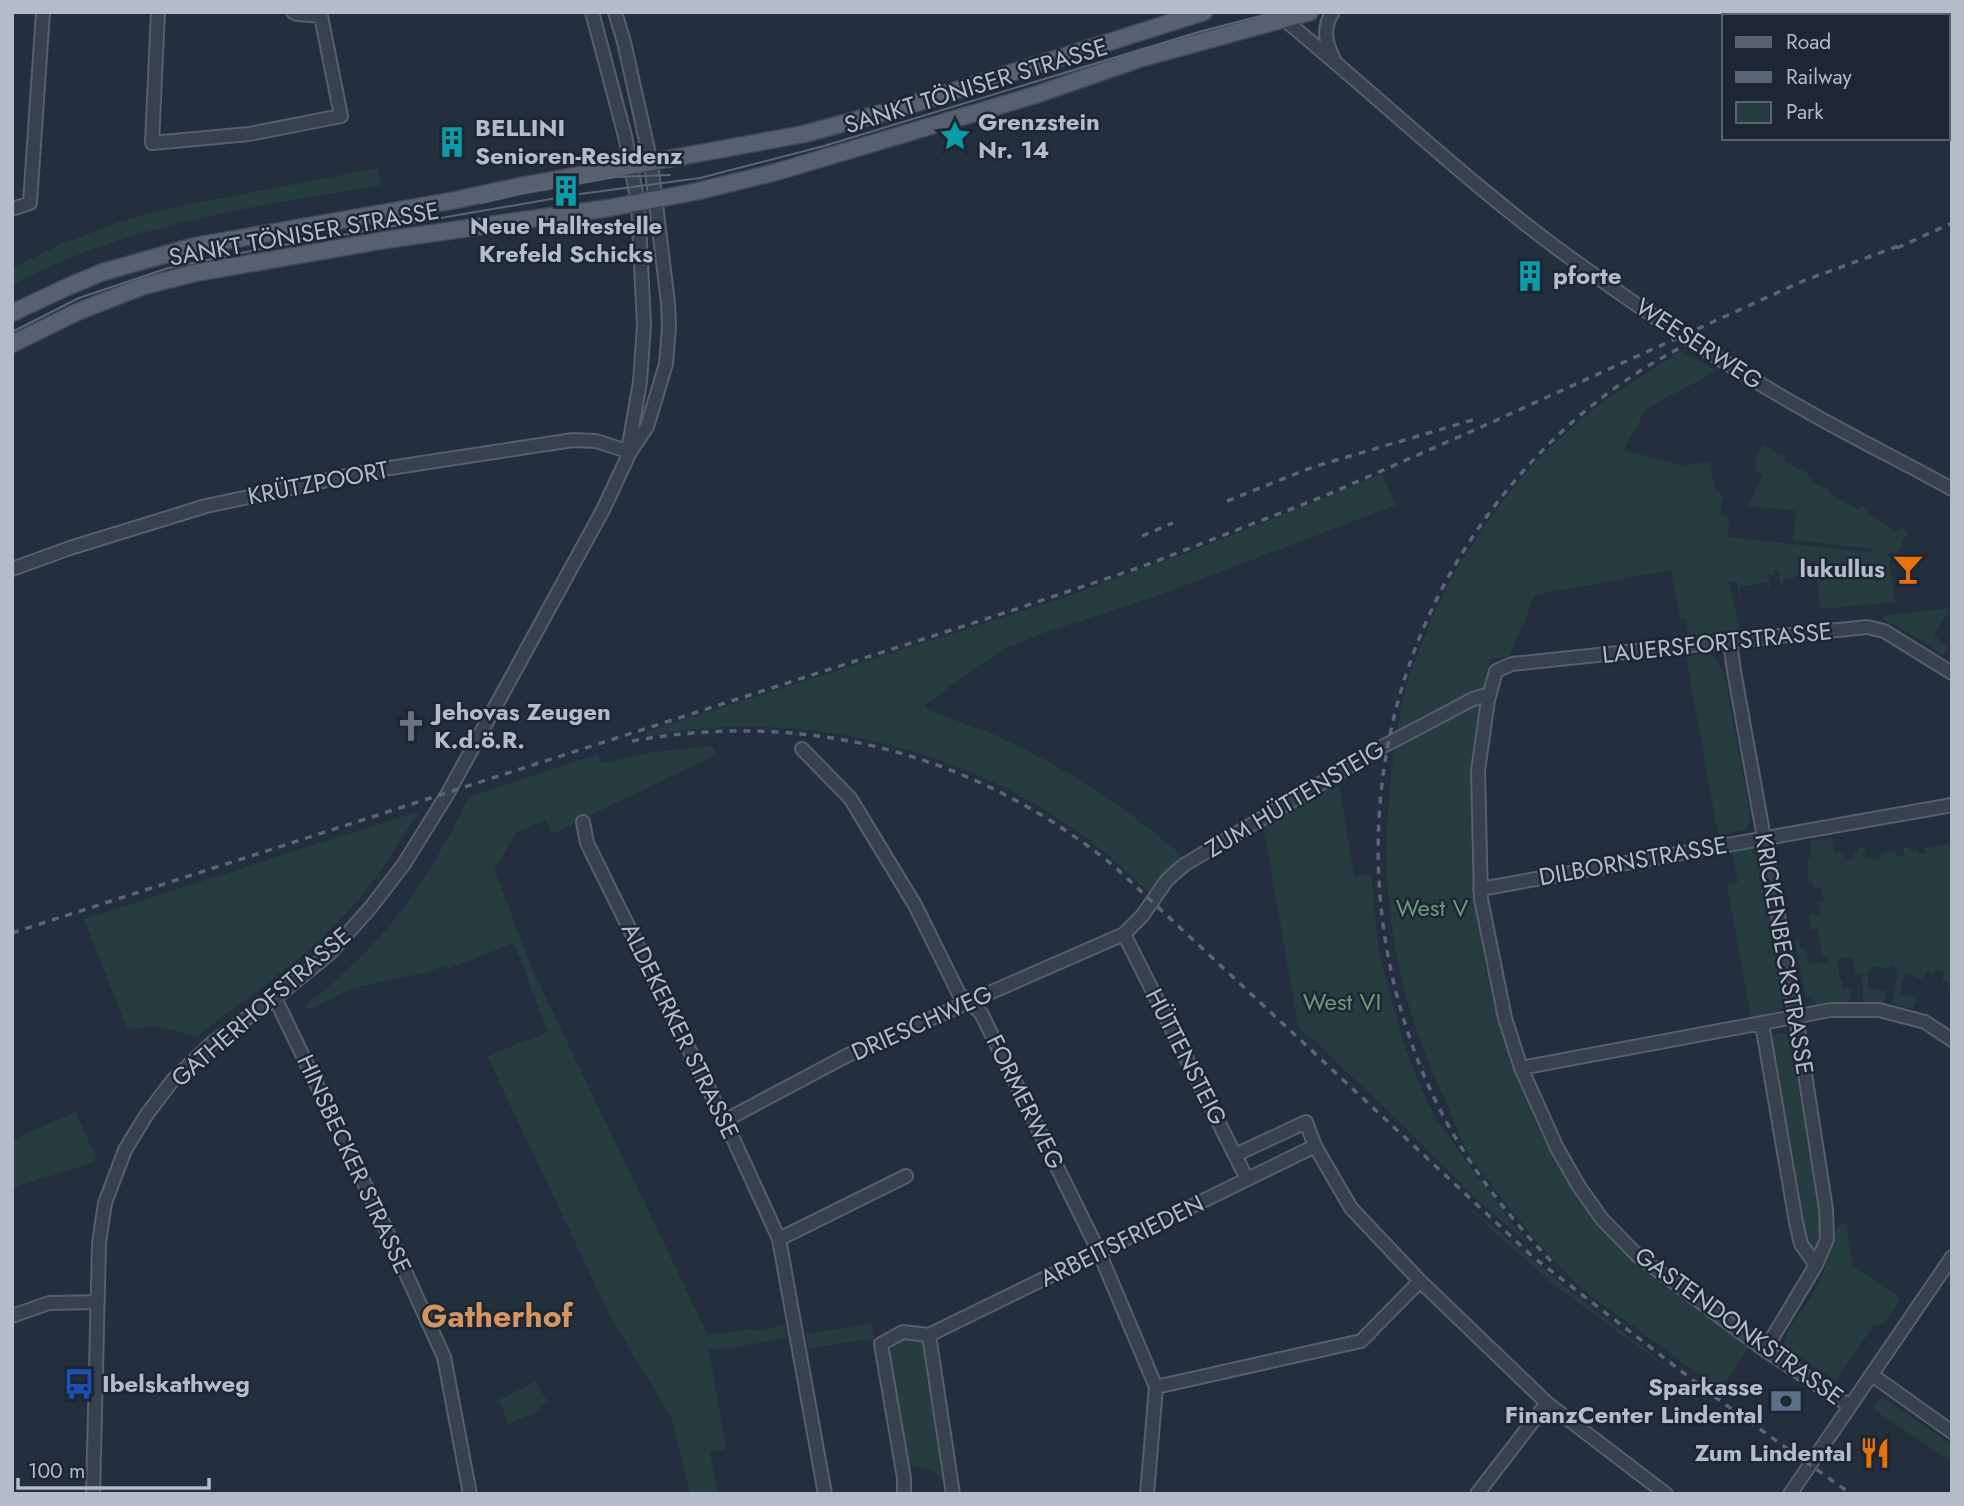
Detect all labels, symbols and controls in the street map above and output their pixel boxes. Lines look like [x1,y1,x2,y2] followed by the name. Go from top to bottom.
[1722,14,1950,140] legend
[1786,27,1831,57] text: Road
[840,29,1112,142] street label: SANKT TÖNISER STRASSE
[1786,62,1852,92] text: Railway
[1786,97,1824,127] text: Park
[978,104,1100,167] place label: Grenzstein Nr. 14
[475,110,683,173] place label: BELLINI Senioren-Residenz
[938,119,972,153] place icon: Grenzstein Nr. 14
[435,125,469,159] building icon: BELLINI Senioren-Residenz
[549,174,583,208] building icon: Neue Halltestelle Krefeld Schicks
[166,193,442,275] street label: SANKT TÖNISER STRASSE
[470,208,662,271] place label: Neue Halltestelle Krefeld Schicks
[1553,258,1621,293] place label: pforte
[1513,259,1547,293] building icon: pforte
[1629,289,1770,398] street label: WEESERWEG
[245,452,391,513] street label: KRÜTZPOORT
[1800,551,1885,586] place label: lukullus
[1891,552,1925,586] bar icon: lukullus
[1600,613,1834,672] street label: LAUERSFORTSTRASSE
[430,694,611,757] place label: Jehovas Zeugen K.d.ö.R.
[394,709,428,743] church icon: Jehovas Zeugen K.d.ö.R.
[1198,731,1391,866] street label: ZUM HÜTTENSTEIG
[1536,827,1730,894] street label: DILBORNSTRASSE
[1746,831,1823,1077] street label: KRICKENBECKSTRASSE
[1396,890,1468,925] park label: West V
[613,917,748,1145] street label: ALDEKERKER STRASSE
[163,919,358,1095] street label: GATHERHOFSTRASSE
[846,976,998,1069] street label: DRIESCHWEG
[1137,982,1236,1131] street label: HÜTTENSTEIG
[1303,984,1381,1019] park label: West VI
[978,1028,1073,1175] street label: FORMERWEG
[288,1048,421,1279] street label: HINSBECKER STRASSE
[1034,1186,1210,1295] street label: ARBEITSFRIEDEN
[1628,1238,1851,1413] street label: GASTENDONKSTRASSE
[421,1293,575,1339] district label: Gatherhof
[102,1366,250,1401] place label: Ibelskathweg
[62,1367,96,1401] bus stop icon: Ibelskathweg
[1505,1369,1763,1432] place label: Sparkasse FinanzCenter Lindental
[1769,1384,1803,1418] bank icon: Sparkasse FinanzCenter Lindental
[1695,1435,1852,1470] place label: Zum Lindental
[1858,1436,1892,1470] restaurant icon: Zum Lindental
[18,1446,208,1490] scale bar
[28,1456,85,1486] text: 100 m

